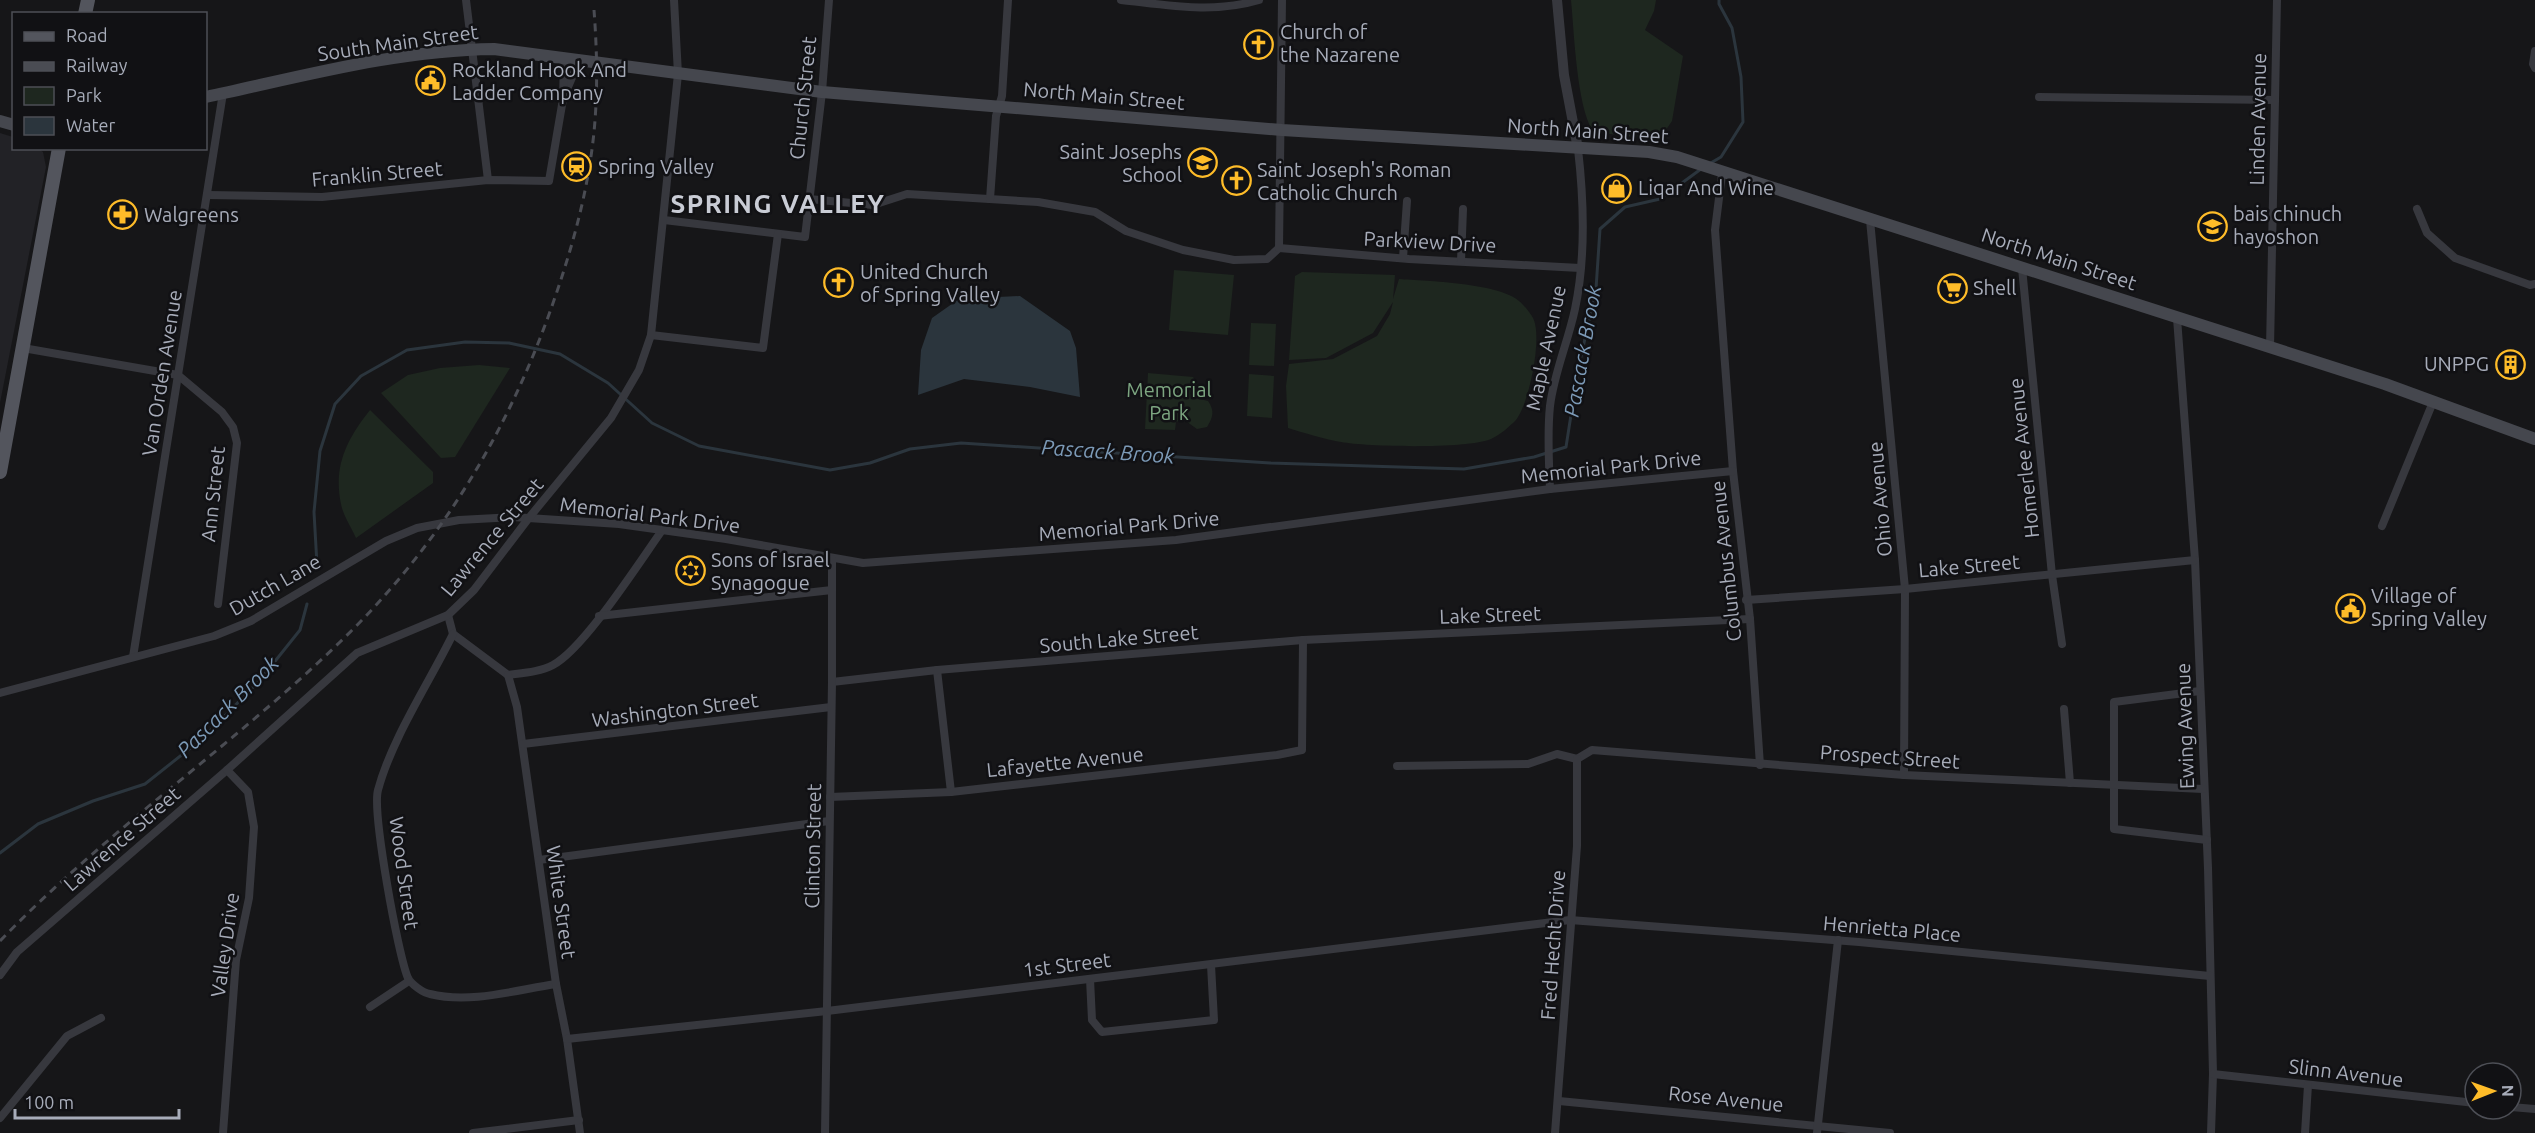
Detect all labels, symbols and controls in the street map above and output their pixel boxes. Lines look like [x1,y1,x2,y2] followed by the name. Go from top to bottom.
[12,12,207,150] legend
[316,20,480,65] street label: South Main Street
[1280,20,1400,66] place label: Church of the Nazarene
[66,25,108,45] text: Road
[1243,28,1275,60] church icon: Church of the Nazarene
[785,35,820,161] street label: Church Street
[2245,53,2270,185] street label: Linden Avenue
[66,55,128,75] text: Railway
[452,58,627,104] place label: Rockland Hook And Ladder Company
[415,65,447,97] public building icon: Rockland Hook And Ladder Company
[1022,77,1186,114] street label: North Main Street
[66,85,102,105] text: Park
[1507,113,1670,148] street label: North Main Street
[66,115,116,135] text: Water
[1059,140,1182,186] place label: Saint Josephs School
[1187,147,1219,179] school or university icon: Saint Josephs School
[561,151,593,183] station icon: Spring Valley
[598,155,714,178] place label: Spring Valley
[310,156,444,191] street label: Franklin Street
[1257,158,1452,204] place label: Saint Joseph's Roman Catholic Church
[1220,165,1252,197] church icon: Saint Joseph's Roman Catholic Church
[1601,172,1633,204] shop icon: Liqar And Wine
[1638,176,1774,199] place label: Liqar And Wine
[671,189,885,218] district label: SPRING VALLEY
[107,199,139,231] pharmacy icon: Walgreens
[2233,202,2342,248] place label: bais chinuch hayoshon
[144,203,239,226] place label: Walgreens
[2196,210,2228,242] school or university icon: bais chinuch hayoshon
[1979,223,2140,295] street label: North Main Street
[1363,227,1497,256] street label: Parkview Drive
[860,260,1000,306] place label: United Church of Spring Valley
[823,267,855,299] church icon: United Church of Spring Valley
[1936,272,1968,304] supermarket icon: Shell
[1973,276,2016,299] place label: Shell
[1521,283,1570,413] street label: Maple Avenue
[1559,283,1605,419] water label: Pascack Brook
[137,288,186,458] street label: Van Orden Avenue
[2494,348,2526,380] building icon: UNPPG
[2424,352,2489,375] place label: UNPPG
[2004,377,2043,539] street label: Homerlee Avenue
[1126,378,1212,424] park label: Memorial Park
[1041,434,1176,468] water label: Pascack Brook
[1863,441,1896,558] street label: Ohio Avenue
[196,445,229,543] street label: Ann Street
[1519,446,1702,487] street label: Memorial Park Drive
[436,473,548,600] street label: Lawrence Street
[1706,479,1745,643] street label: Columbus Avenue
[559,492,742,537] street label: Memorial Park Drive
[1038,506,1220,545] street label: Memorial Park Drive
[711,548,830,594] place label: Sons of Israel Synagogue
[225,549,324,620] street label: Dutch Lane
[1917,550,2021,581] street label: Lake Street
[674,555,706,587] synagogue icon: Sons of Israel Synagogue
[2371,584,2487,630] place label: Village of Spring Valley
[2334,592,2366,624] public building icon: Village of Spring Valley
[1439,601,1541,628] street label: Lake Street
[1039,620,1199,657] street label: South Lake Street
[172,650,283,762] water label: Pascack Brook
[2171,663,2198,790] street label: Ewing Avenue
[590,688,760,731] street label: Washington Street
[1819,740,1961,773] street label: Prospect Street
[985,742,1145,781] street label: Lafayette Avenue
[59,782,185,895] street label: Lawrence Street
[800,783,825,909] street label: Clinton Street
[385,815,424,931] street label: Wood Street
[542,844,581,960] street label: White Street
[1536,869,1569,1021] street label: Fred Hecht Drive
[206,891,243,999] street label: Valley Drive
[1822,911,1962,946] street label: Henrietta Place
[1022,948,1112,981] street label: 1st Street
[2287,1054,2405,1091] street label: Slinn Avenue
[2463,1061,2523,1121] north arrow
[1667,1081,1785,1116] street label: Rose Avenue
[15,1082,178,1120] scale bar
[2499,1085,2517,1097] text: N
[24,1092,74,1112] text: 100 m

